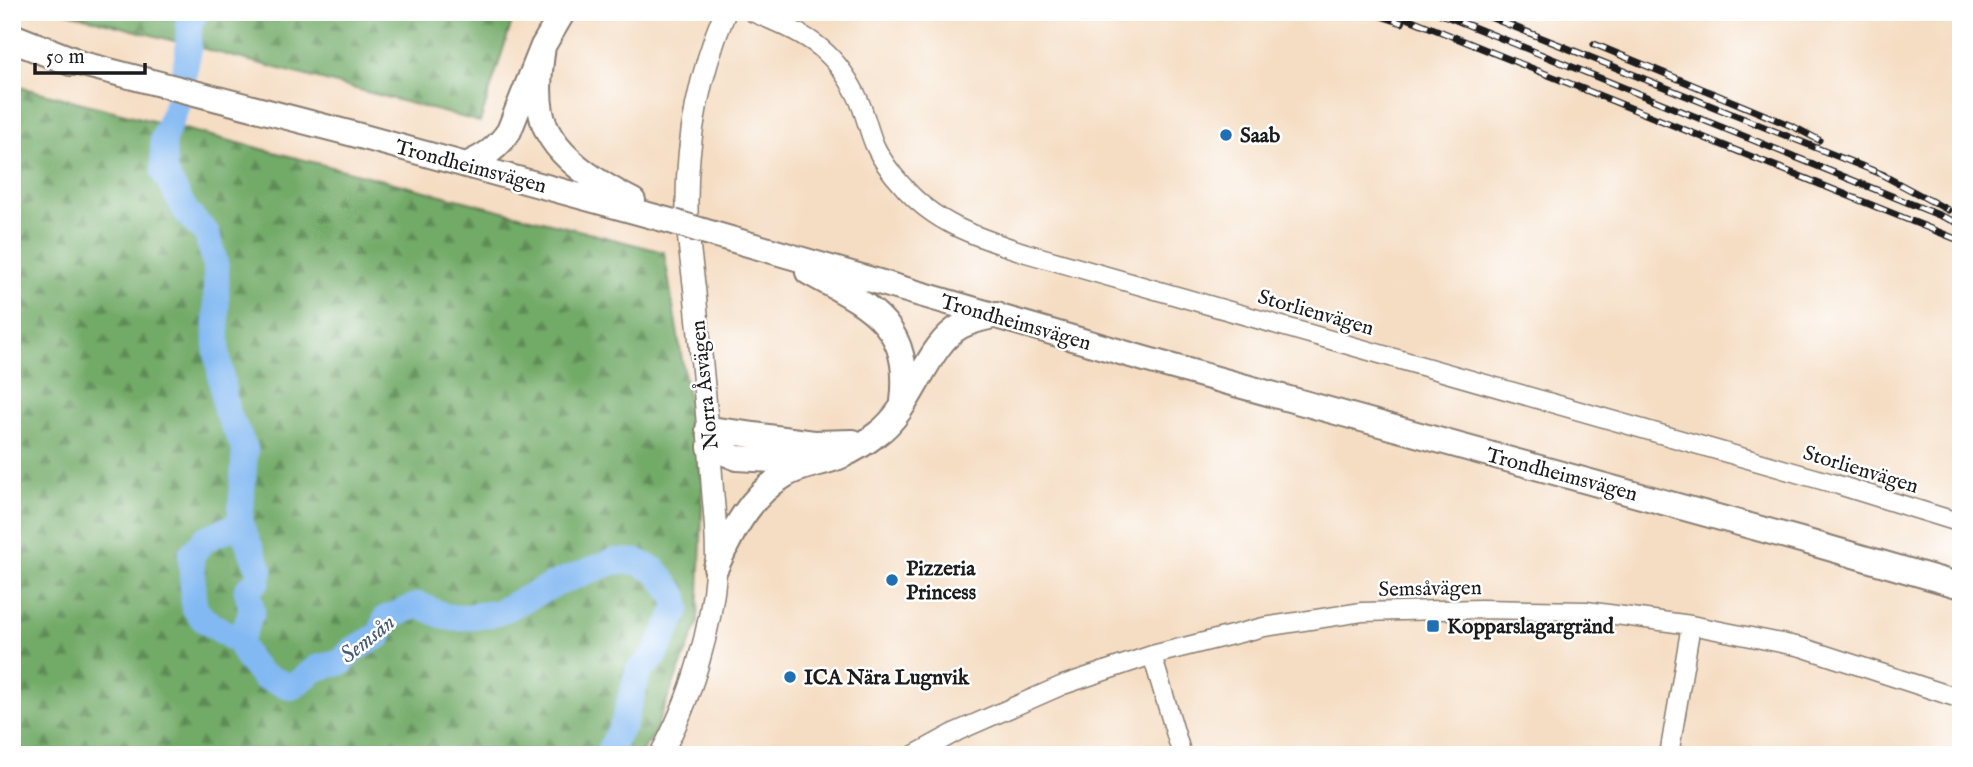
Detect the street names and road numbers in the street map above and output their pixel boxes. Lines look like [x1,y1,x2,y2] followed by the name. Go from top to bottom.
[392,134,549,201] street label: Trondheimsvägen
[1255,284,1377,343] street label: Storlienvägen
[937,289,1094,358] street label: Trondheimsvägen
[684,319,726,451] street label: Norra Åsvägen
[1800,440,1922,501] street label: Storlienvägen
[1483,442,1640,509] street label: Trondheimsvägen
[1378,575,1482,604] street label: Semsåvägen

